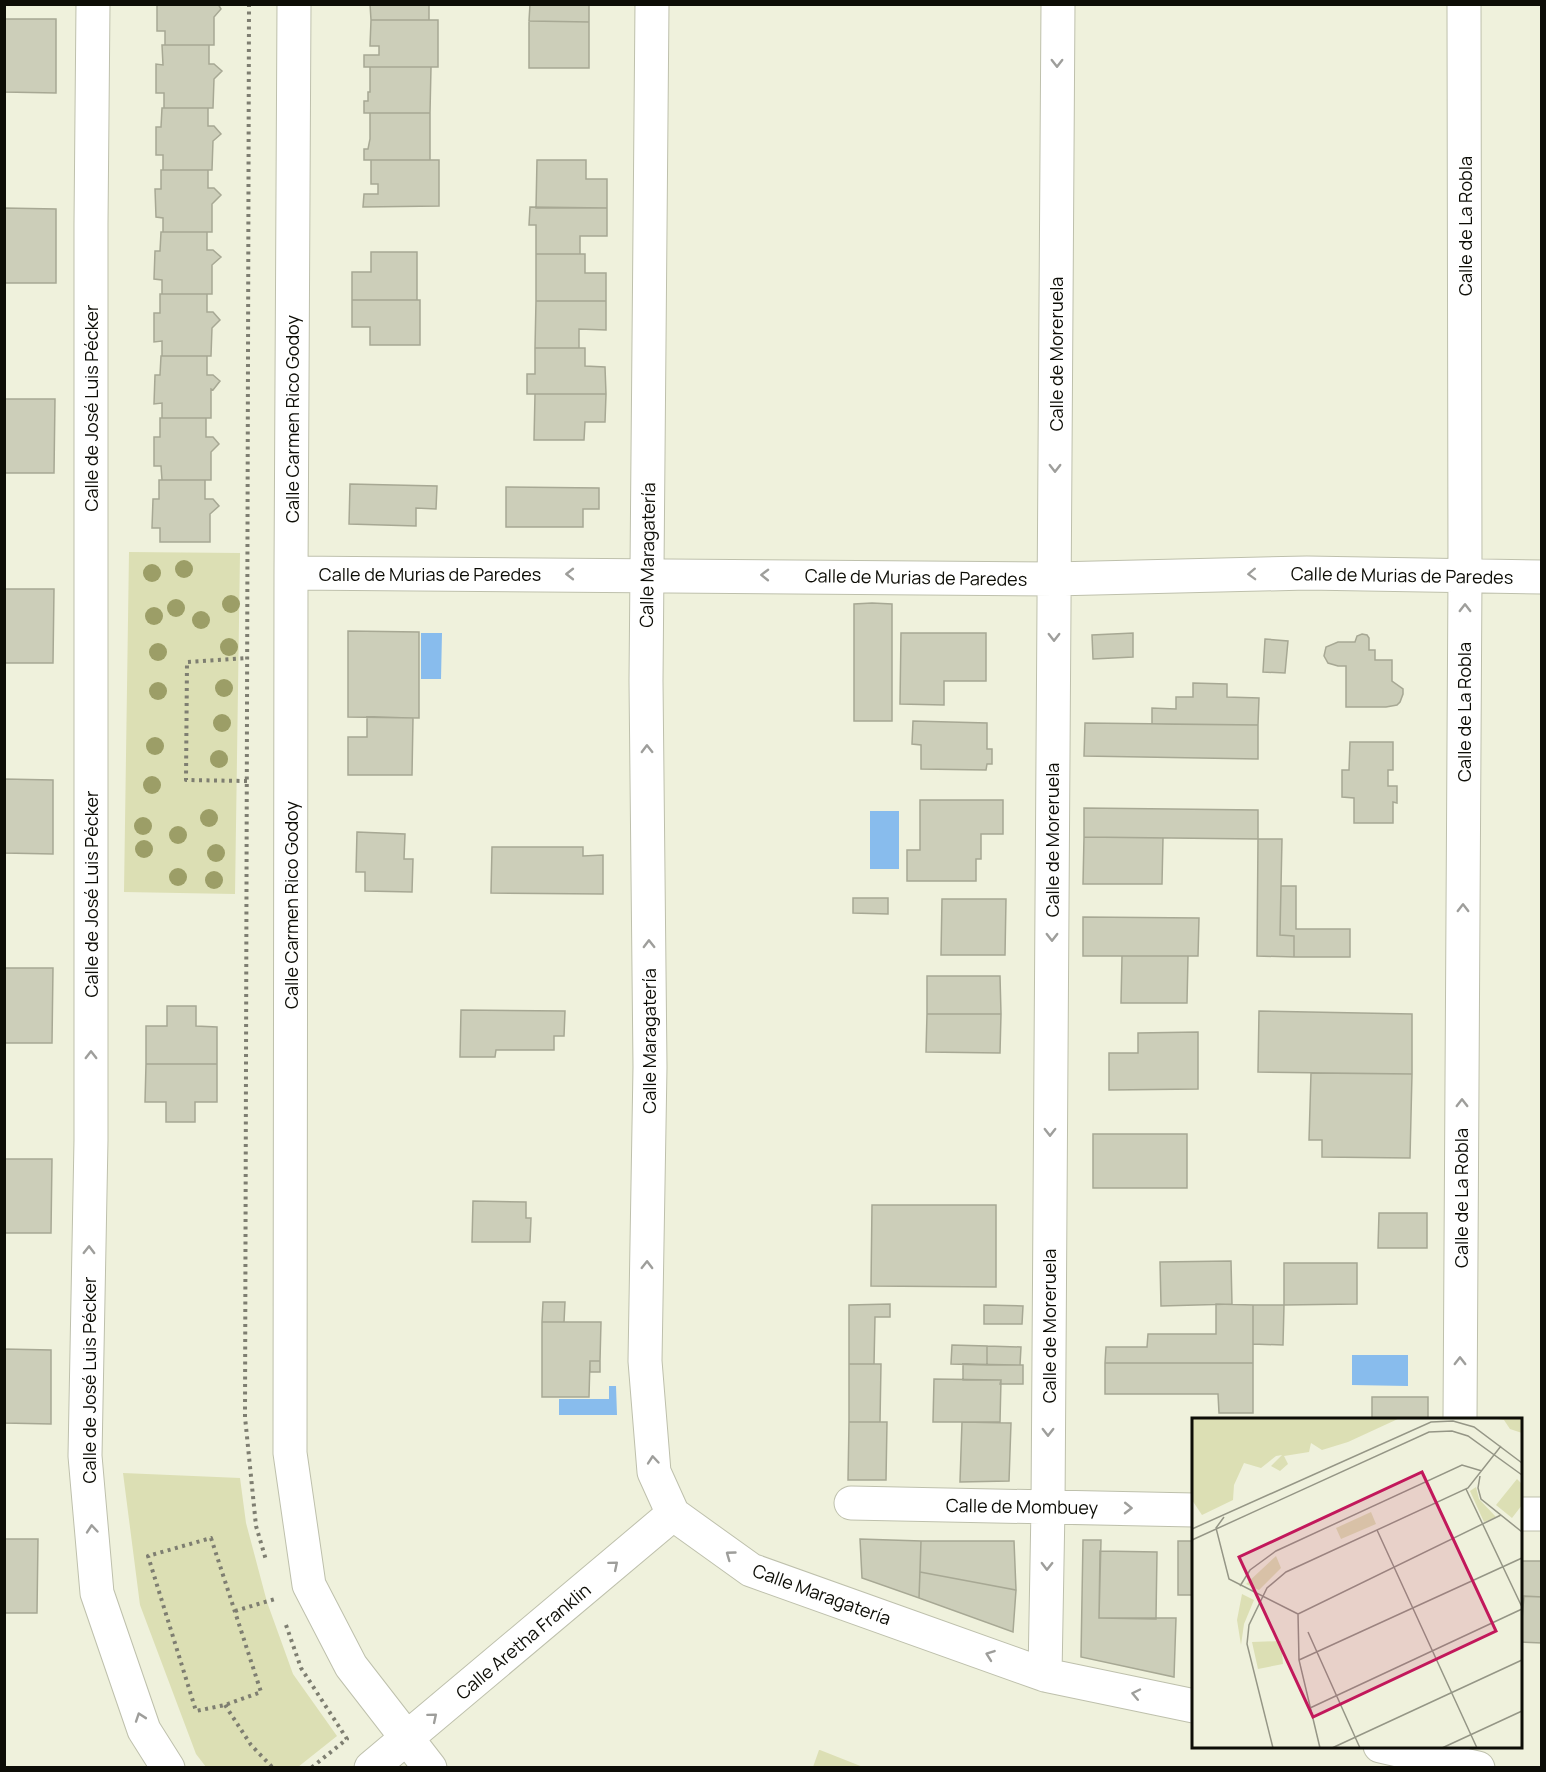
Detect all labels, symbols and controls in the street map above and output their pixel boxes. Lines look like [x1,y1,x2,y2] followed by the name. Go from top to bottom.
[1051,58,1064,67] one-way arrow
[1453,156,1477,296] street label: Calle de La Robla
[1044,277,1068,431] street label: Calle de Moreruela
[79,304,103,511] street label: Calle de José Luis Pécker
[280,315,304,523] street label: Calle Carmen Rico Godoy
[1049,463,1061,472] one-way arrow
[634,482,660,628] street label: Calle Maragatería
[1291,561,1513,589] street label: Calle de Murias de Paredes
[319,562,541,586] street label: Calle de Murias de Paredes
[805,563,1027,591] street label: Calle de Murias de Paredes
[565,568,574,580] one-way arrow
[1248,568,1257,581] one-way arrow
[760,569,769,581] one-way arrow
[1459,604,1471,613] one-way arrow
[1048,633,1060,642] one-way arrow
[1452,642,1476,782] street label: Calle de La Robla
[641,745,653,754] one-way arrow
[1040,763,1064,917] street label: Calle de Moreruela
[79,790,103,997] street label: Calle de José Luis Pécker
[279,801,303,1009] street label: Calle Carmen Rico Godoy
[1457,904,1469,913] one-way arrow
[1046,933,1058,942] one-way arrow
[643,940,655,949] one-way arrow
[637,968,661,1114] street label: Calle Maragatería
[85,1051,97,1060] one-way arrow
[1456,1099,1468,1108] one-way arrow
[1044,1128,1056,1137] one-way arrow
[1449,1128,1473,1268] street label: Calle de La Robla
[83,1246,95,1255] one-way arrow
[1037,1249,1061,1403] street label: Calle de Moreruela
[640,1261,653,1270] one-way arrow
[77,1276,101,1483] street label: Calle de José Luis Pécker
[1454,1357,1466,1366] one-way arrow
[1192,1418,1522,1748] inset map
[1042,1428,1054,1437] one-way arrow
[647,1455,660,1464] one-way arrow
[946,1493,1099,1519] street label: Calle de Mombuey
[1123,1502,1132,1515] one-way arrow
[85,1524,98,1533] one-way arrow
[726,1551,737,1562] one-way arrow
[750,1558,894,1630] street label: Calle Maragatería
[607,1561,618,1572] one-way arrow
[1041,1561,1053,1570] one-way arrow
[451,1577,595,1705] street label: Calle Aretha Franklin
[985,1650,996,1663] one-way arrow
[1132,1688,1142,1701] one-way arrow
[134,1712,147,1722] one-way arrow
[426,1714,437,1725] one-way arrow

